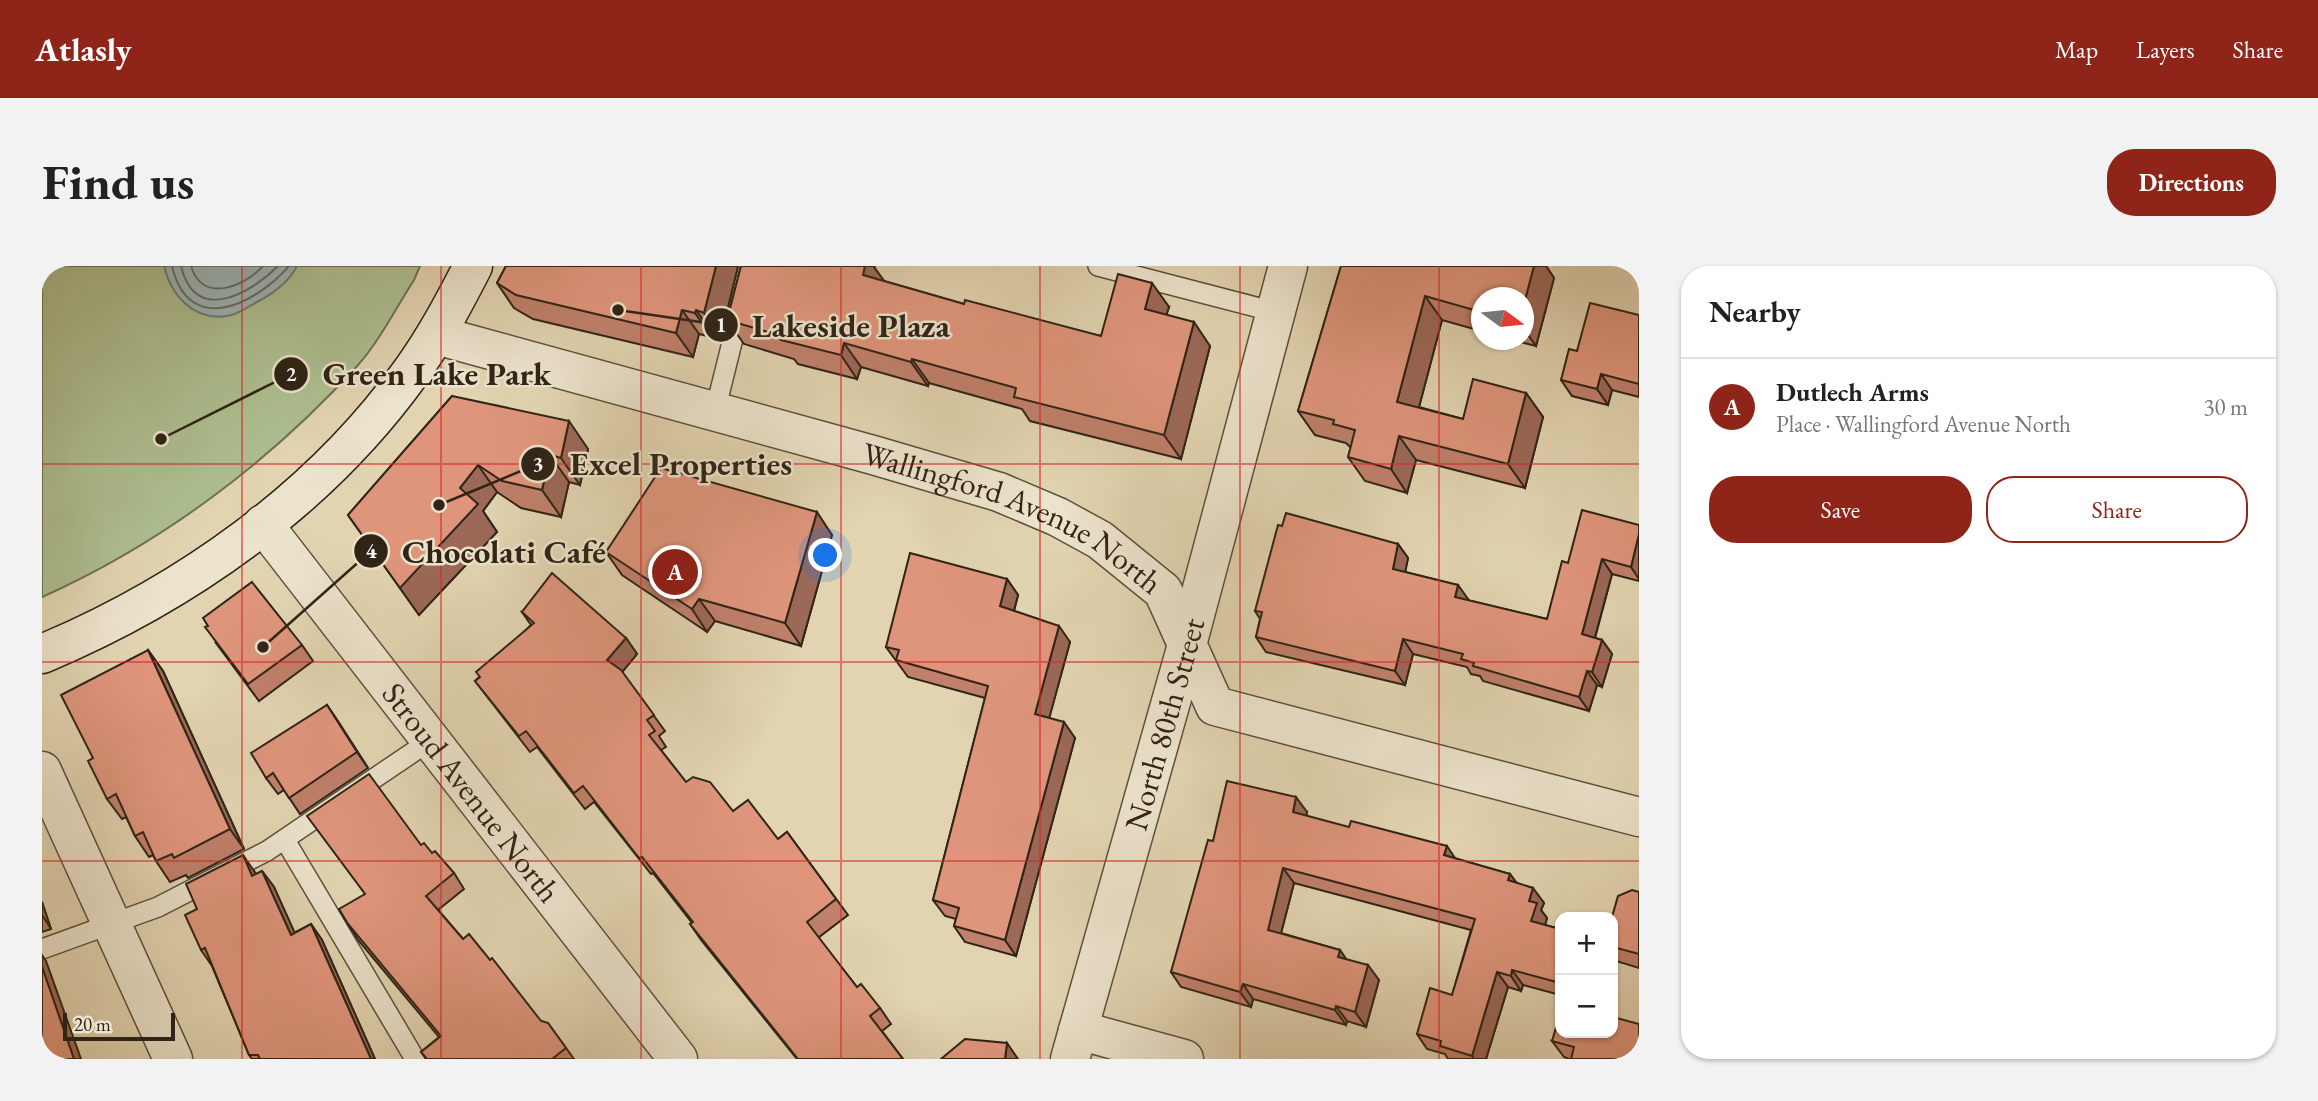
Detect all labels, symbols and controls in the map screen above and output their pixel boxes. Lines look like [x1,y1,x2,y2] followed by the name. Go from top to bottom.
[35,28,132,71] text: Atlasly
[2055,34,2098,65] text: Map
[2136,34,2195,65] text: Layers
[2233,34,2283,65] text: Share
[2107,149,2276,216] button: Directions
[42,150,194,214] text: Find us
[1471,287,1534,350] north arrow
[1709,292,1801,331] text: Nearby
[703,298,964,352] callout: Lakeside Plaza
[752,304,950,347] text: Lakeside Plaza
[715,311,727,338] text: 1
[274,347,565,401] callout: Green Lake Park
[323,352,552,395] text: Green Lake Park
[285,360,297,387] text: 2
[1776,375,1929,409] text: Dutlech Arms
[1724,392,1740,422] text: A
[2203,392,2248,422] text: 30 m
[1776,409,2071,439] text: Place · Wallingford Avenue North
[857,432,1171,603] street label: Wallingford Avenue North
[521,437,806,491] callout: Excel Properties
[570,442,792,485] text: Excel Properties
[532,450,544,477] text: 3
[1709,476,1972,543] button: Save
[1986,476,2248,543] button: Share
[353,524,620,578] callout: Chocolati Café
[402,530,606,573] text: Chocolati Café
[365,537,377,564] text: 4
[808,538,842,572] your location
[652,546,698,598] pin: A
[1115,613,1214,835] street label: North 80th Street
[373,674,570,911] street label: Stroud Avenue North
[1555,912,1618,1038] map controls
[1555,912,1618,975] button: +
[1555,975,1618,1038] button: −
[63,1010,175,1042] scale bar
[74,1012,111,1037] text: 20 m

